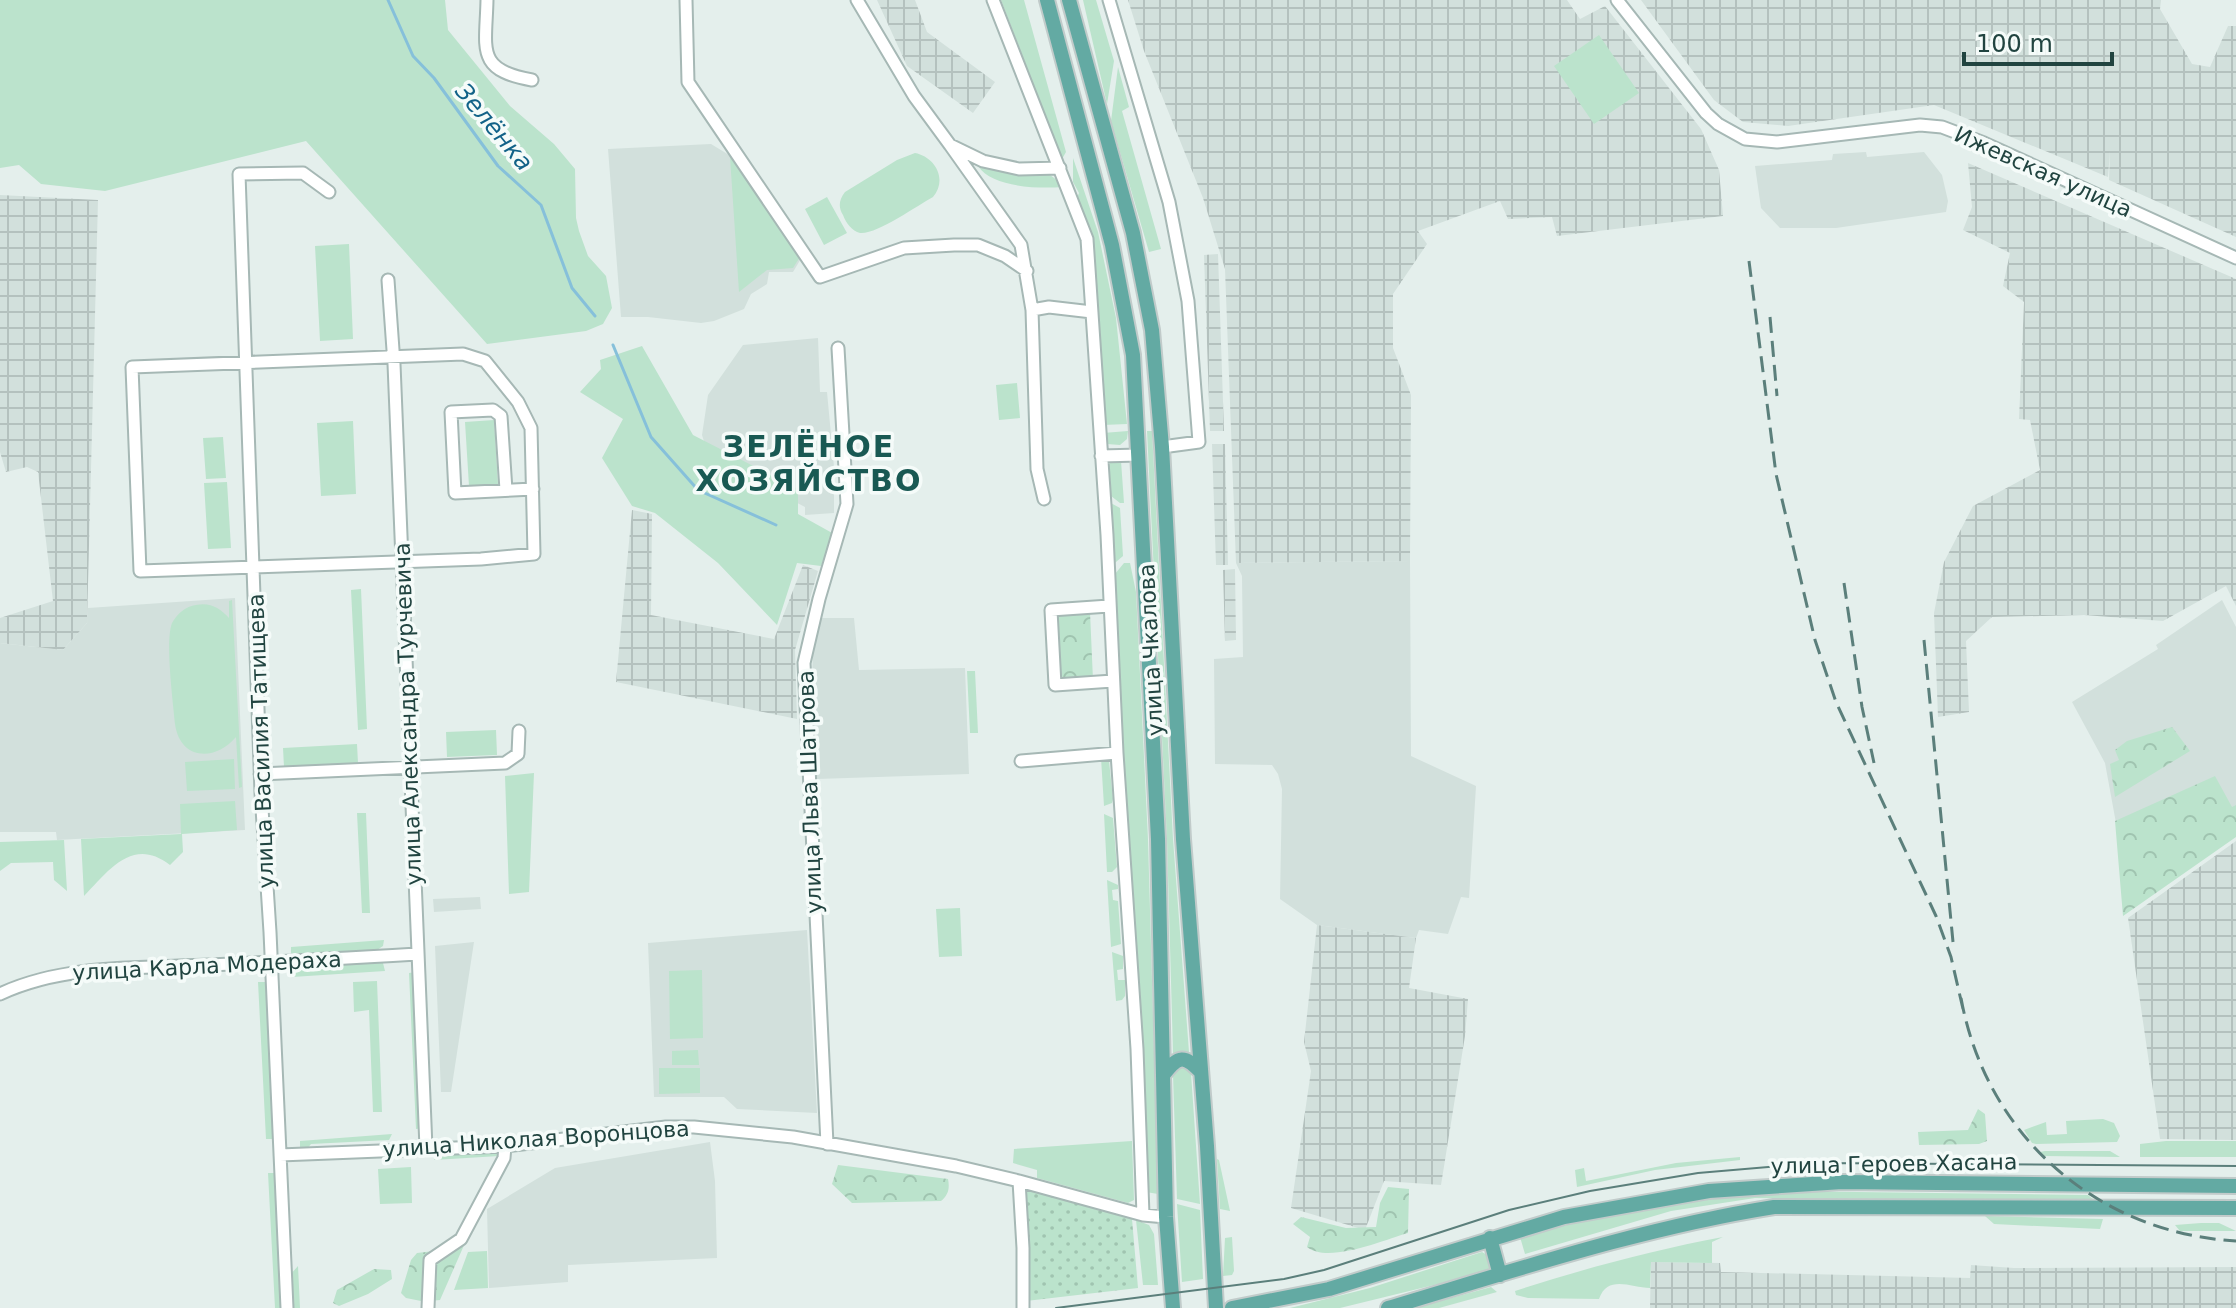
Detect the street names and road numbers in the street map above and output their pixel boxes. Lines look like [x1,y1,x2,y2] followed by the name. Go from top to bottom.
[1950,122,2136,222] street label: Ижевская улица
[390,542,426,886] street label: улица Александра Турчевича
[1134,563,1168,737] street label: улица Чкалова
[243,593,279,889] street label: улица Василия Татищева
[793,670,827,914] street label: улица Льва Шатрова
[72,946,342,986] street label: улица Карла Модераха
[382,1116,690,1162] street label: улица Николая Воронцова
[1770,1149,2018,1179] street label: улица Героев Хасана

